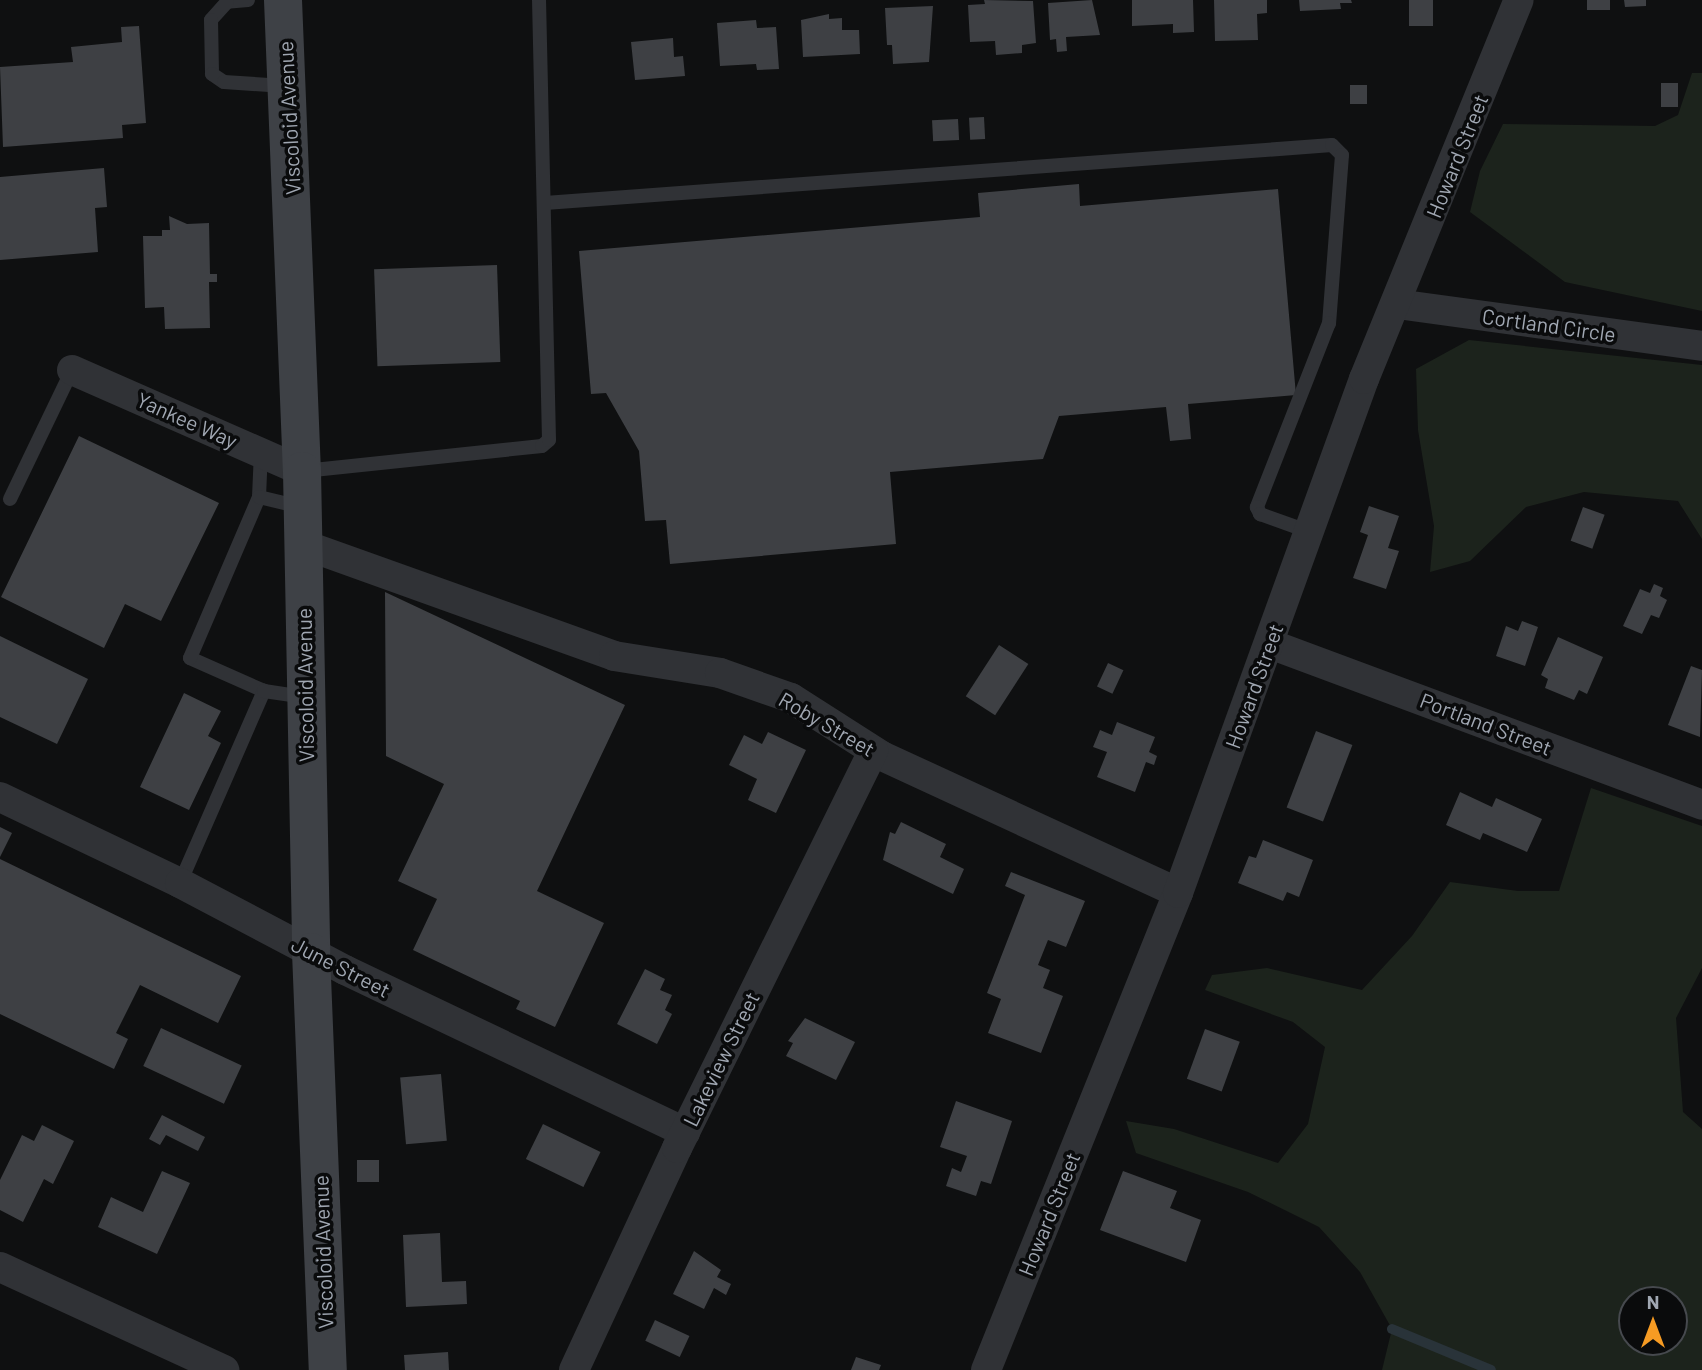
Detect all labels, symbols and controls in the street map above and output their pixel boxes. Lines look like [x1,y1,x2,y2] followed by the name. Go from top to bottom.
[272,40,306,196] street label: Viscoloid Avenue
[1421,91,1493,221] street label: Howard Street
[1481,303,1617,347] street label: Cortland Circle
[133,387,241,453] street label: Yankee Way
[291,608,319,762] street label: Viscoloid Avenue
[1220,620,1288,752] street label: Howard Street
[774,686,880,762] street label: Roby Street
[1417,687,1555,761] street label: Portland Street
[287,931,395,1003] street label: June Street
[678,988,764,1130] street label: Lakeview Street
[1013,1149,1085,1279] street label: Howard Street
[308,1175,338,1329] street label: Viscoloid Avenue
[1618,1286,1688,1356] north arrow
[1647,1290,1659,1313] text: N

